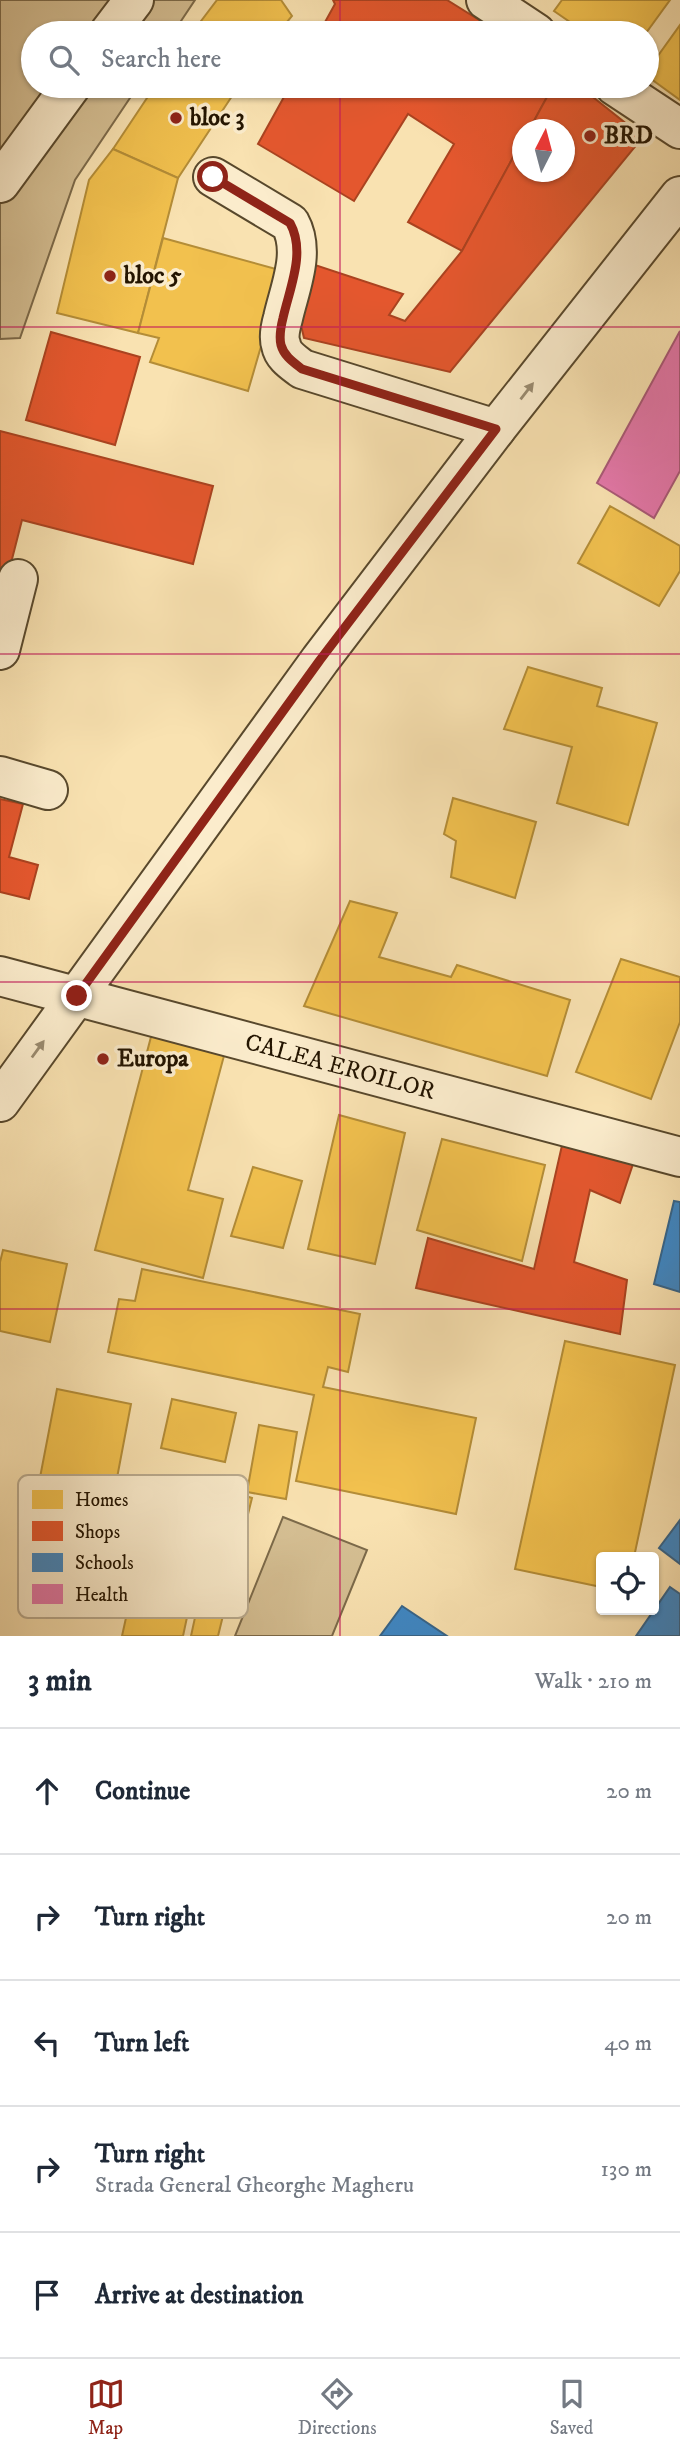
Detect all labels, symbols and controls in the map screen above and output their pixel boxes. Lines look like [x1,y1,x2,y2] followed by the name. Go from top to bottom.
[21,21,659,98] search box
[45,41,83,79] icon: search
[101,43,221,76] text: Search here
[189,103,244,133] place label: bloc 3
[168,110,184,126] marker: bloc 3
[512,119,575,182] north arrow
[604,121,653,151] place label: BRD
[582,128,598,144] marker: BRD
[197,161,228,192] route start
[123,261,181,291] place label: bloc 5
[102,268,118,284] marker: bloc 5
[519,382,533,400] one-way arrow
[61,980,92,1011] route end
[242,1027,438,1107] street label: CALEA EROILOR
[31,1040,45,1058] one-way arrow
[117,1044,189,1074] place label: Europa
[95,1051,111,1067] marker: Europa
[18,1475,248,1618] legend
[75,1489,128,1512] text: Homes
[75,1521,120,1544] text: Shops
[75,1552,134,1575] text: Schools
[596,1552,659,1615] map controls
[596,1552,659,1615] button: locate
[75,1584,128,1607] text: Health
[28,1663,92,1700] text: 3 min
[535,1667,652,1696] text: Walk · 210 m
[28,1772,66,1810] icon: ahead
[95,1775,190,1808] text: Continue
[606,1777,652,1806] text: 20 m
[28,1898,66,1936] icon: right
[95,1901,205,1934] text: Turn right
[606,1903,652,1932] text: 20 m
[28,2024,66,2062] icon: left
[95,2027,189,2060] text: Turn left
[604,2029,652,2058] text: 40 m
[95,2138,205,2171] text: Turn right
[28,2150,66,2188] icon: right
[600,2155,652,2184] text: 130 m
[95,2171,414,2200] text: Strada General Gheorghe Magheru
[28,2276,66,2314] icon: arrive
[95,2279,304,2312] text: Arrive at destination
[87,2375,125,2440] tab: Map
[298,2375,377,2440] tab: Directions
[550,2375,593,2440] tab: Saved

